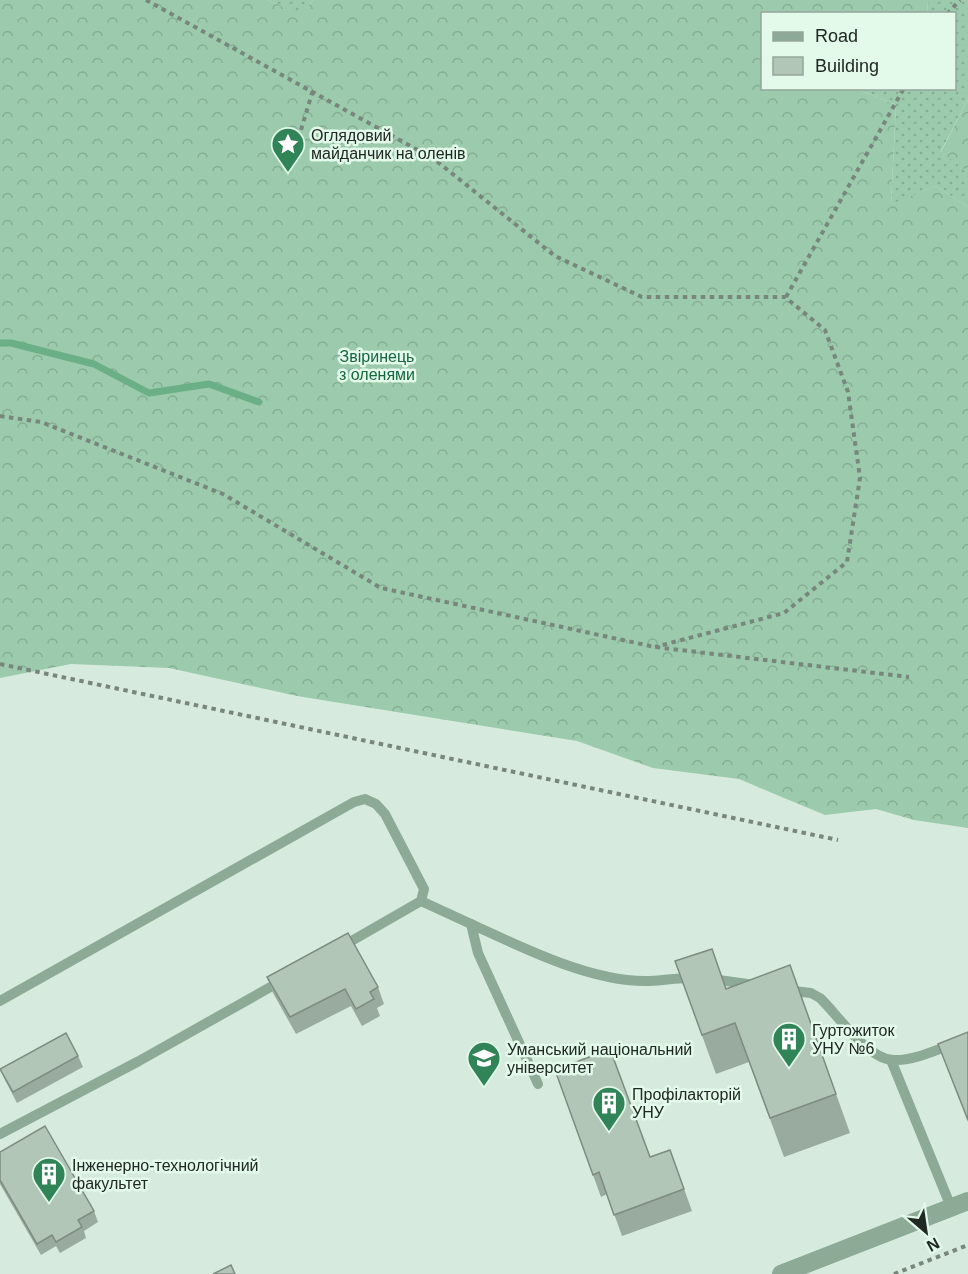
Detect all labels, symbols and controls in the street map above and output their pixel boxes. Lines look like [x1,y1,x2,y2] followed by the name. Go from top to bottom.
[761,12,956,90] legend
[815,26,858,46] text: Road
[815,56,879,76] text: Building
[270,126,306,173] place icon: Оглядовий майданчик на оленів
[311,127,465,162] place label: Оглядовий майданчик на оленів
[339,348,415,383] park label: Звіринець з оленями
[771,1021,807,1068] building icon: Гуртожиток УНУ №6
[812,1022,896,1057] place label: Гуртожиток УНУ №6
[466,1040,502,1087] school or university icon: Уманський національний університет
[507,1041,692,1076] place label: Уманський національний університет
[591,1085,627,1132] building icon: Профілакторій УНУ
[632,1086,741,1121] place label: Профілакторій УНУ
[31,1156,67,1203] building icon: Інженерно-технологічний факультет
[72,1157,259,1192] place label: Інженерно-технологічний факультет
[896,1202,956,1262] north arrow
[924,1234,942,1255] text: N

